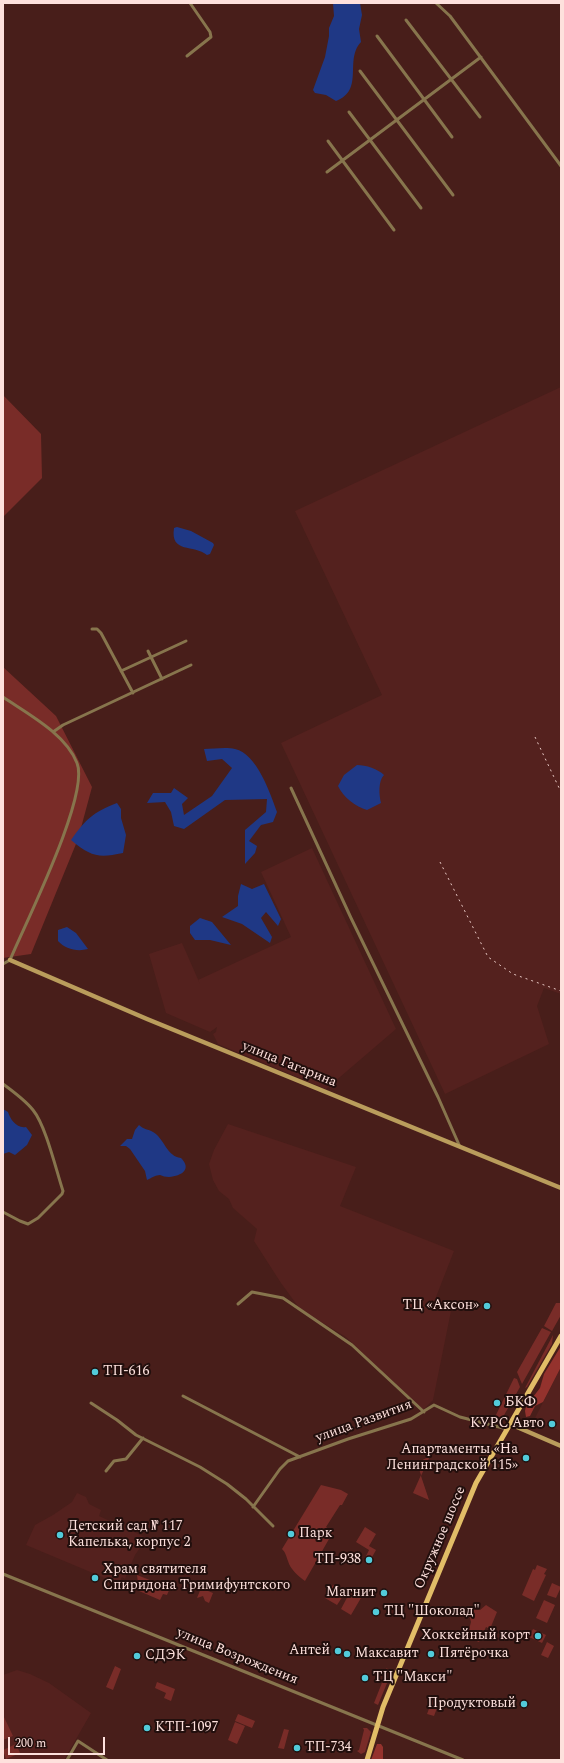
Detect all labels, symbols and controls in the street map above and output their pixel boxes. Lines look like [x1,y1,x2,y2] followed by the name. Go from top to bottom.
[239,1038,339,1092] street label: улица Гагарина
[402,1298,479,1314] place label: ТЦ «Аксон»
[482,1301,492,1311] marker: ТЦ «Аксон»
[103,1364,150,1380] place label: ТП-616
[90,1367,100,1377] marker: ТП-616
[505,1395,536,1411] place label: БКФ
[314,1397,414,1447] street label: улица Развития
[492,1398,502,1408] marker: БКФ
[470,1416,544,1432] place label: КУРС Авто
[547,1419,557,1429] marker: КУРС Авто
[387,1442,518,1474] place label: Апартаменты «На Ленинградской 115»
[521,1453,531,1463] marker: Апартаменты «На Ленинградской 115»
[412,1484,470,1592] street label: Окружное шоссе
[68,1519,191,1552] place label: Детский сад № 117 Капелька, корпус 2
[299,1526,333,1542] place label: Парк
[286,1529,296,1539] marker: Парк
[55,1530,65,1540] marker: Детский сад № 117 Капелька, корпус 2
[314,1552,361,1568] place label: ТП-938
[364,1555,374,1565] marker: ТП-938
[103,1562,290,1594] place label: Храм святителя Спиридона Тримифунтского
[90,1573,100,1583] marker: Храм святителя Спиридона Тримифунтского
[326,1585,376,1601] place label: Магнит
[379,1588,389,1598] marker: Магнит
[384,1604,480,1620] place label: ТЦ "Шоколад"
[371,1607,381,1617] marker: ТЦ "Шоколад"
[174,1625,300,1689] street label: улица Возрождения
[421,1628,530,1644] place label: Хоккейный корт
[533,1631,543,1641] marker: Хоккейный корт
[289,1643,330,1659] place label: Антей
[333,1646,343,1656] marker: Антей
[355,1646,419,1662] place label: Максавит
[439,1646,509,1662] place label: Пятёрочка
[145,1648,186,1664] place label: СДЭК
[342,1649,352,1659] marker: Максавит
[426,1649,436,1659] marker: Пятёрочка
[132,1651,142,1661] marker: СДЭК
[373,1670,452,1686] place label: ТЦ "Макси"
[360,1673,370,1683] marker: ТЦ "Макси"
[427,1696,516,1712] place label: Продуктовый
[519,1699,529,1709] marker: Продуктовый
[155,1720,219,1736] place label: КТП-1097
[142,1723,152,1733] marker: КТП-1097
[10,1729,107,1755] scale bar
[15,1734,46,1753] text: 200 m
[305,1740,352,1756] place label: ТП-734
[292,1743,302,1753] marker: ТП-734

